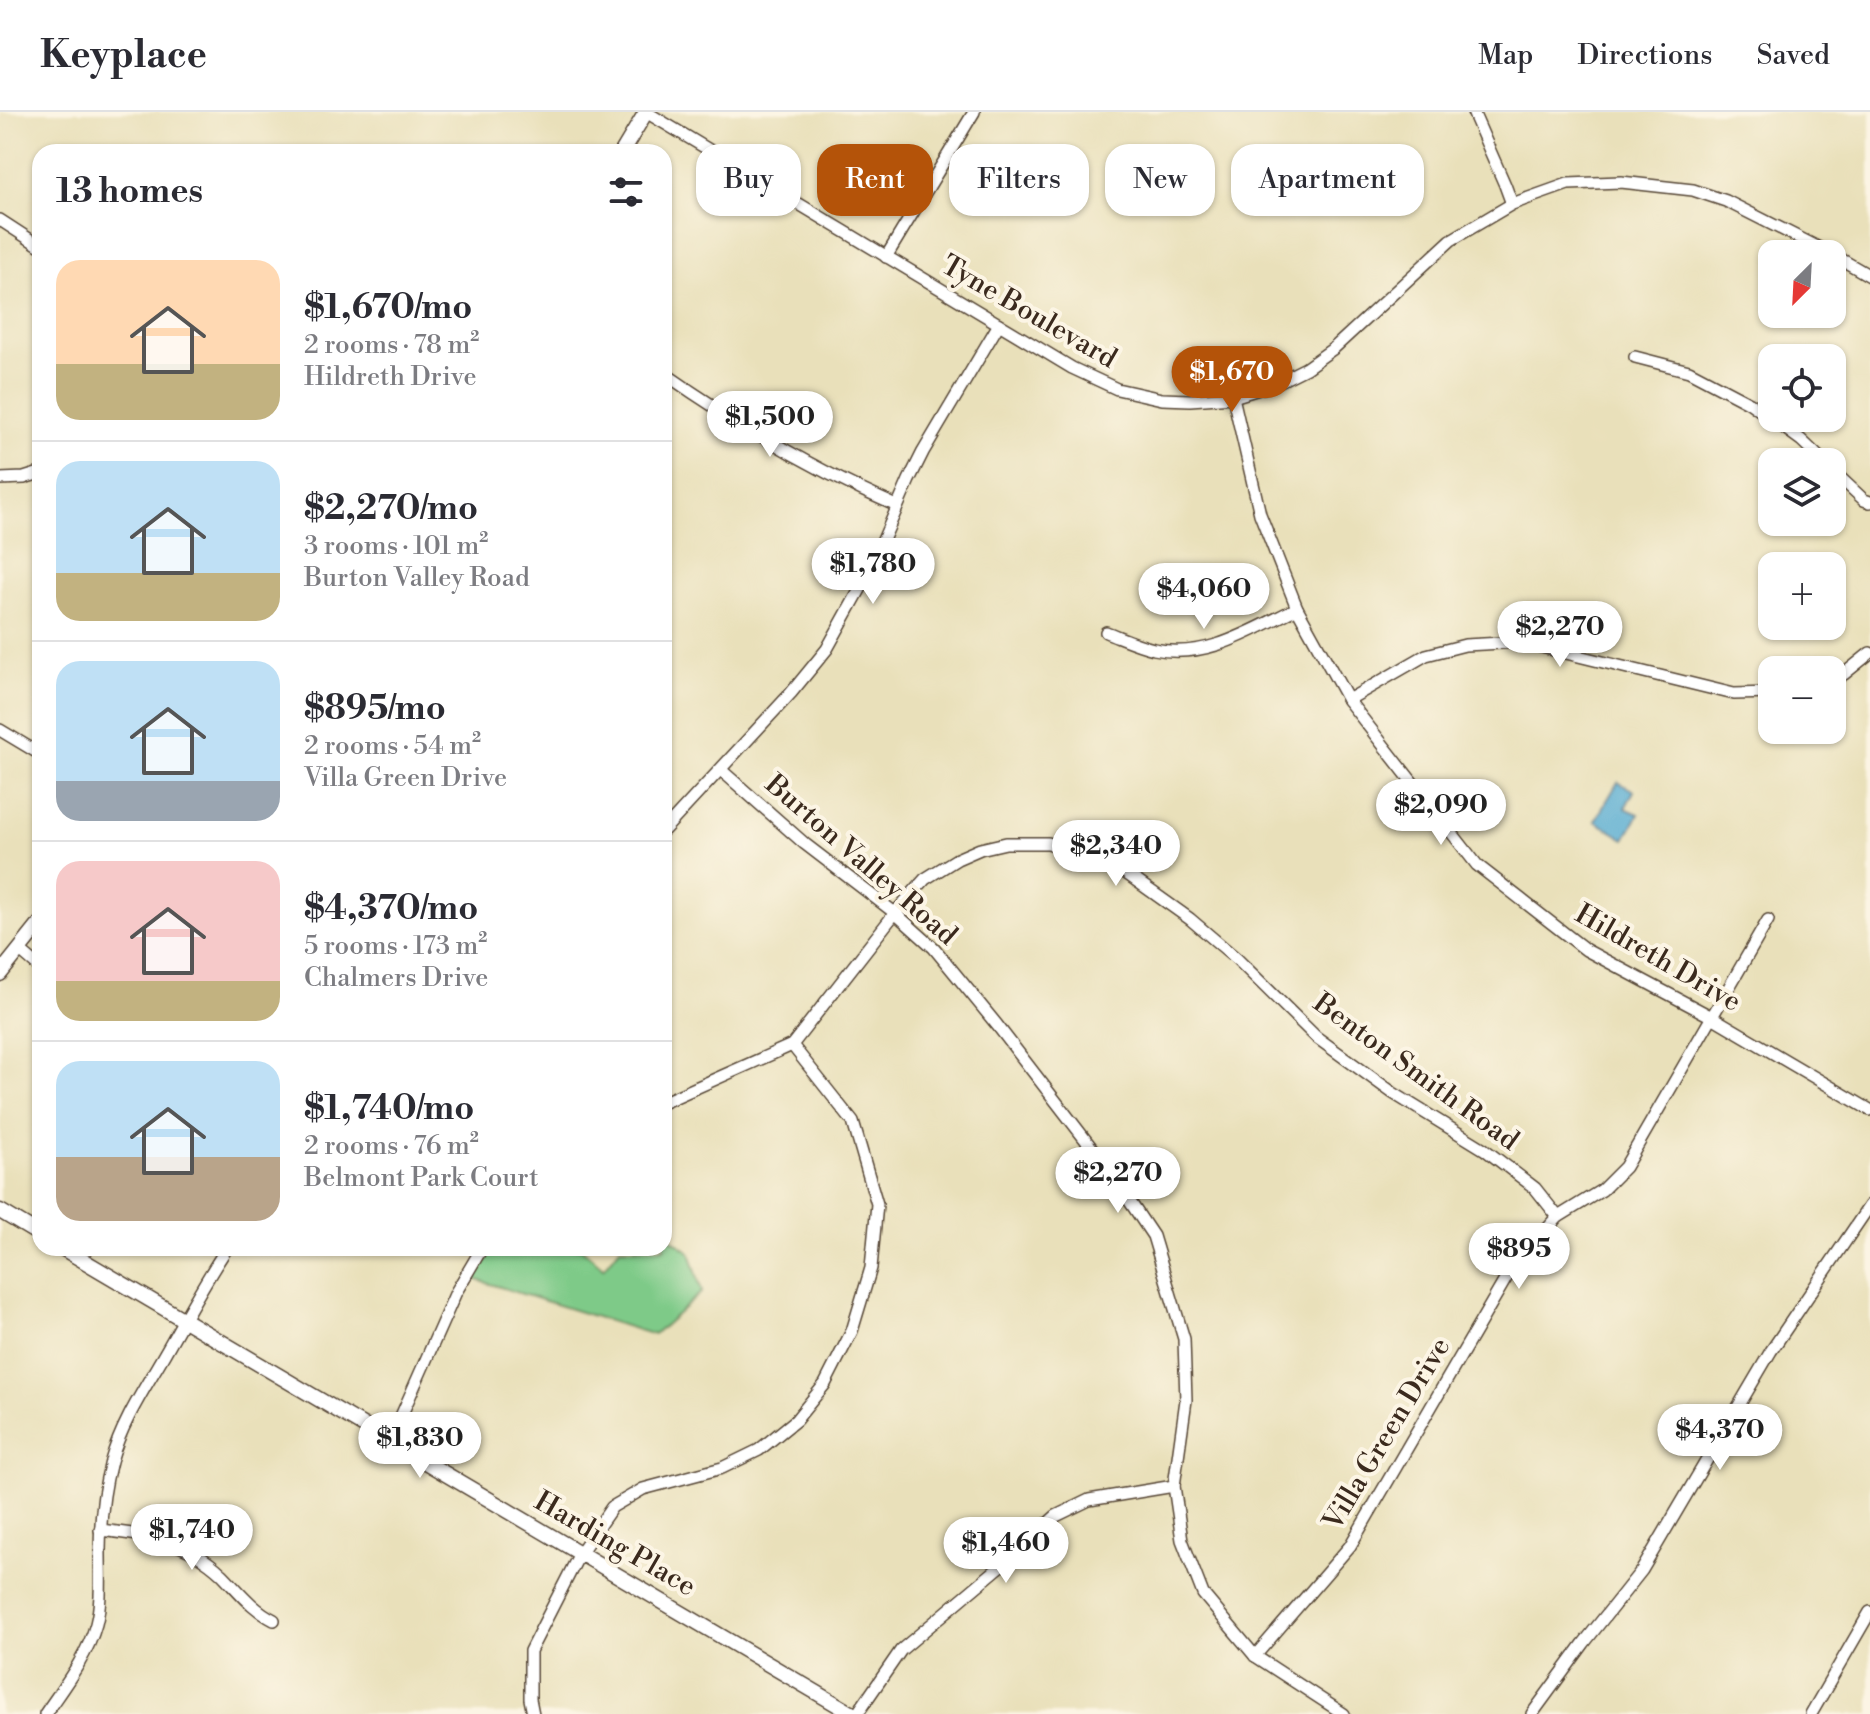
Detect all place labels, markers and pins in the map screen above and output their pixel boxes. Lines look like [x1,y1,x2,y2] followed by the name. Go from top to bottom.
[1167,346,1297,414] pin: $1,670
[705,391,835,459] pin: $1,500
[808,538,938,606] pin: $1,780
[1139,563,1269,631] pin: $4,060
[1495,601,1625,669] pin: $2,270
[1376,779,1506,847] pin: $2,090
[1051,820,1181,888] pin: $2,340
[1053,1147,1183,1215] pin: $2,270
[1472,1223,1566,1291] pin: $895
[1655,1404,1785,1472] pin: $4,370
[355,1412,485,1480] pin: $1,830
[127,1504,257,1572] pin: $1,740
[941,1517,1071,1585] pin: $1,460

